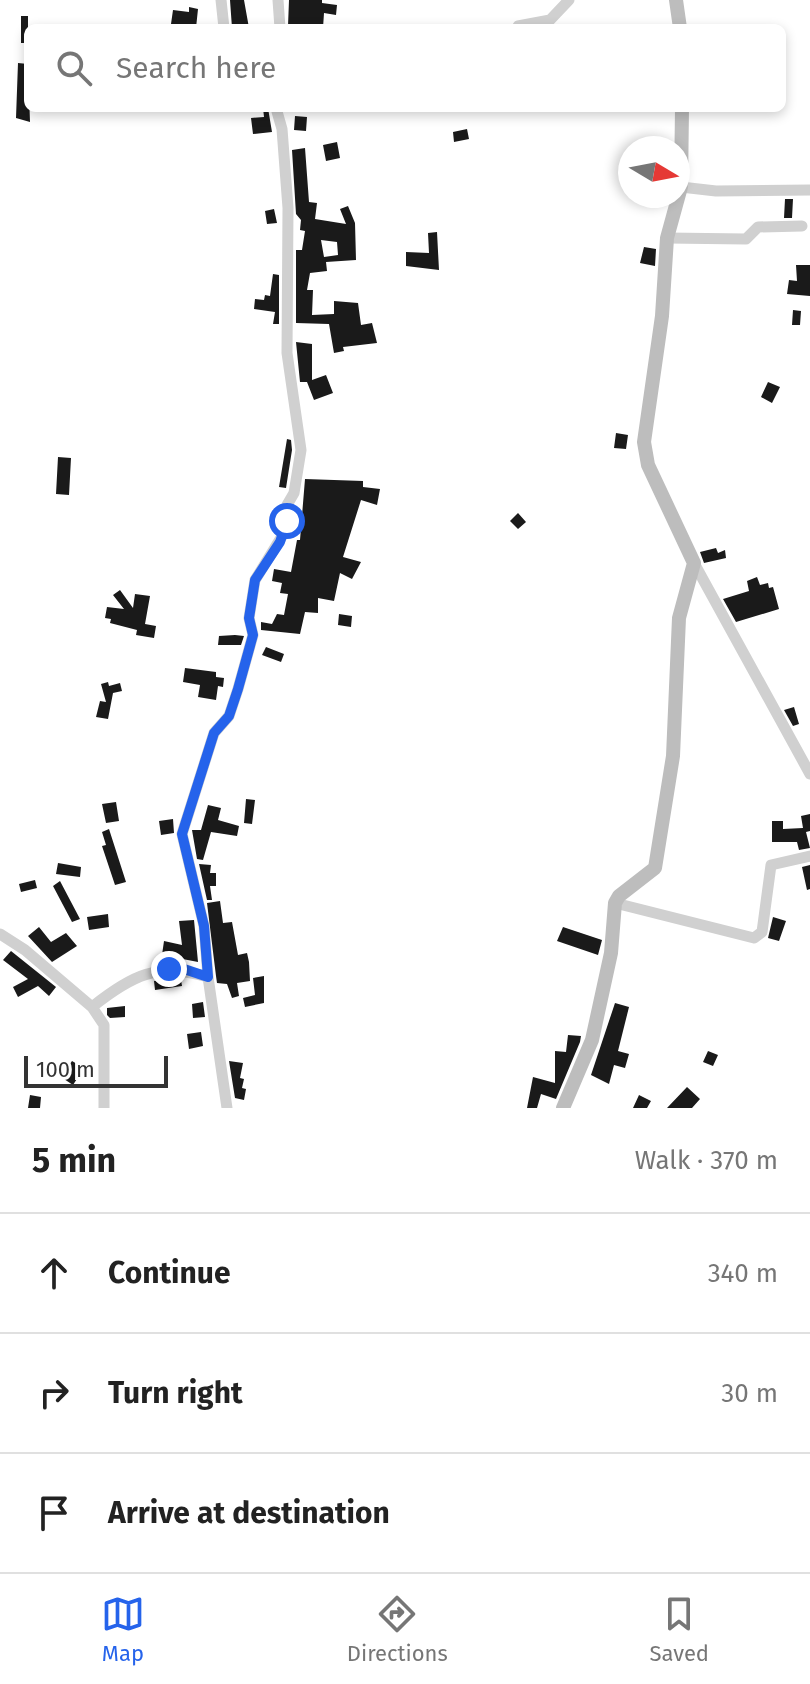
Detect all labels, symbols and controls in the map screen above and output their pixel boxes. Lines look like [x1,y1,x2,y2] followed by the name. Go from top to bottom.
[24,24,786,112] search box
[52,46,96,90] icon: search
[116,50,276,86] text: Search here
[618,136,690,208] north arrow
[269,503,305,539] route start
[151,951,187,987] route end
[24,1052,168,1088] scale bar
[36,1056,95,1083] text: 100 m
[32,1140,116,1181] text: 5 min
[635,1145,778,1176] text: Walk · 370 m
[32,1251,76,1295] icon: ahead
[108,1255,231,1291] text: Continue
[708,1258,778,1289] text: 340 m
[32,1371,76,1415] icon: right
[108,1375,243,1411] text: Turn right
[721,1378,778,1409] text: 30 m
[32,1491,76,1535] icon: arrive
[108,1495,390,1531] text: Arrive at destination
[101,1592,145,1667] tab: Map
[347,1592,448,1667] tab: Directions
[650,1592,709,1667] tab: Saved

